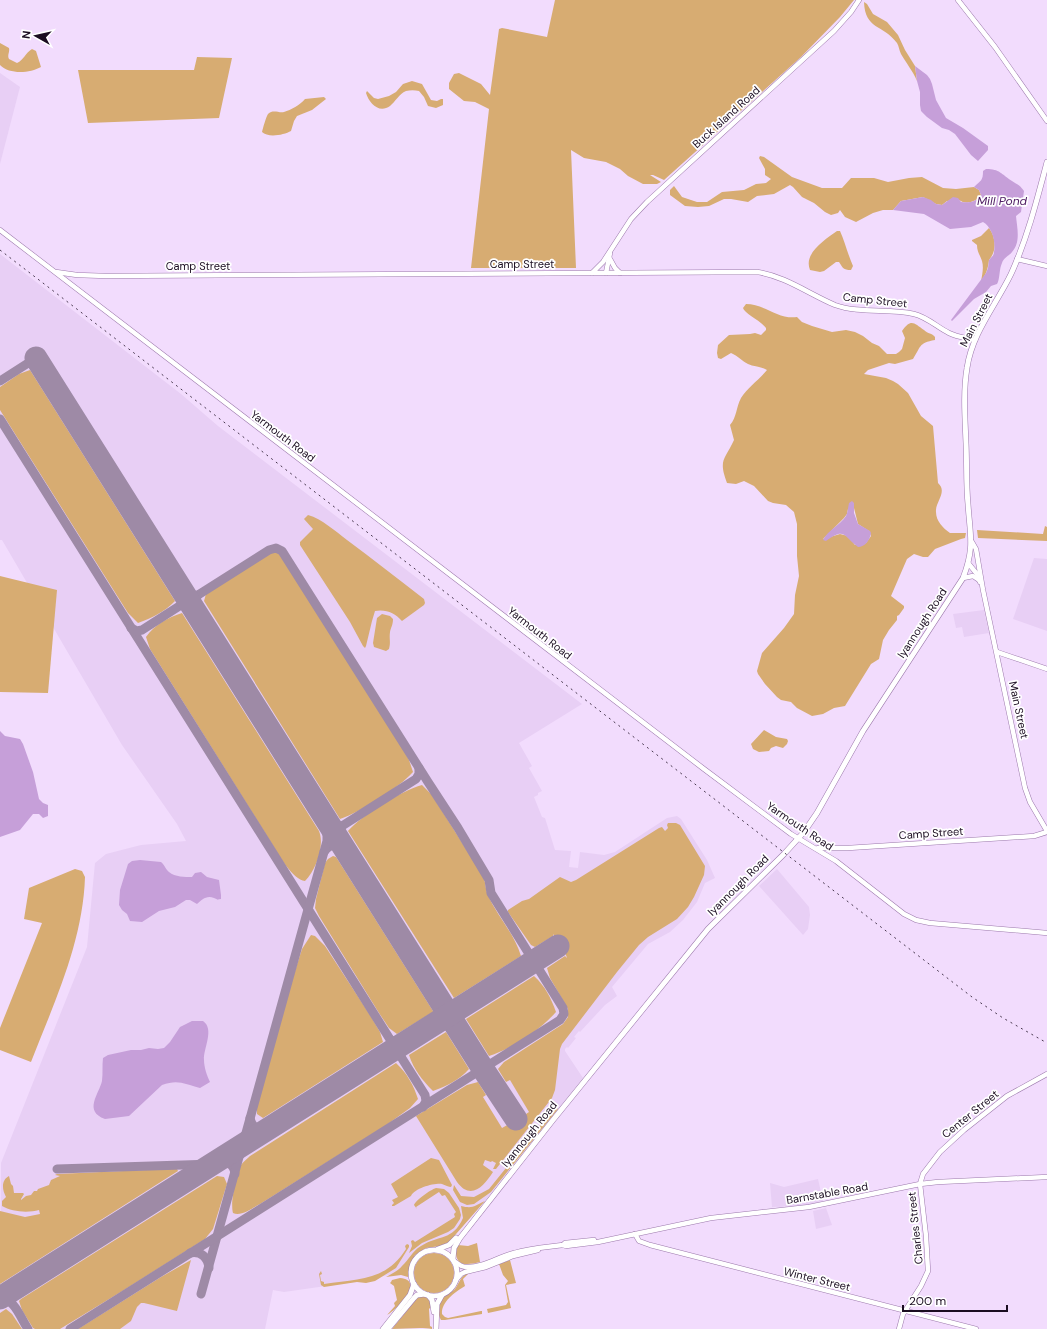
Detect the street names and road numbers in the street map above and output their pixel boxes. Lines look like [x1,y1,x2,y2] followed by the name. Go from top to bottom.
[689,83,763,151] street label: Buck Island Road
[490,257,554,271] street label: Camp Street
[166,259,230,273] street label: Camp Street
[842,290,908,310] street label: Camp Street
[957,291,995,349] street label: Main Street
[248,407,318,465] street label: Yarmouth Road
[894,585,950,661] street label: Iyannough Road
[505,604,575,662] street label: Yarmouth Road
[1006,680,1032,740] street label: Main Street
[764,799,836,854] street label: Yarmouth Road
[898,824,964,842] street label: Camp Street
[704,851,772,919] street label: Iyannough Road
[939,1087,1001,1141] street label: Center Street
[498,1098,560,1170] street label: Iyannough Road
[785,1179,869,1207] street label: Barnstable Road
[904,1191,926,1265] street label: Charles Street
[782,1264,852,1294] street label: Winter Street

